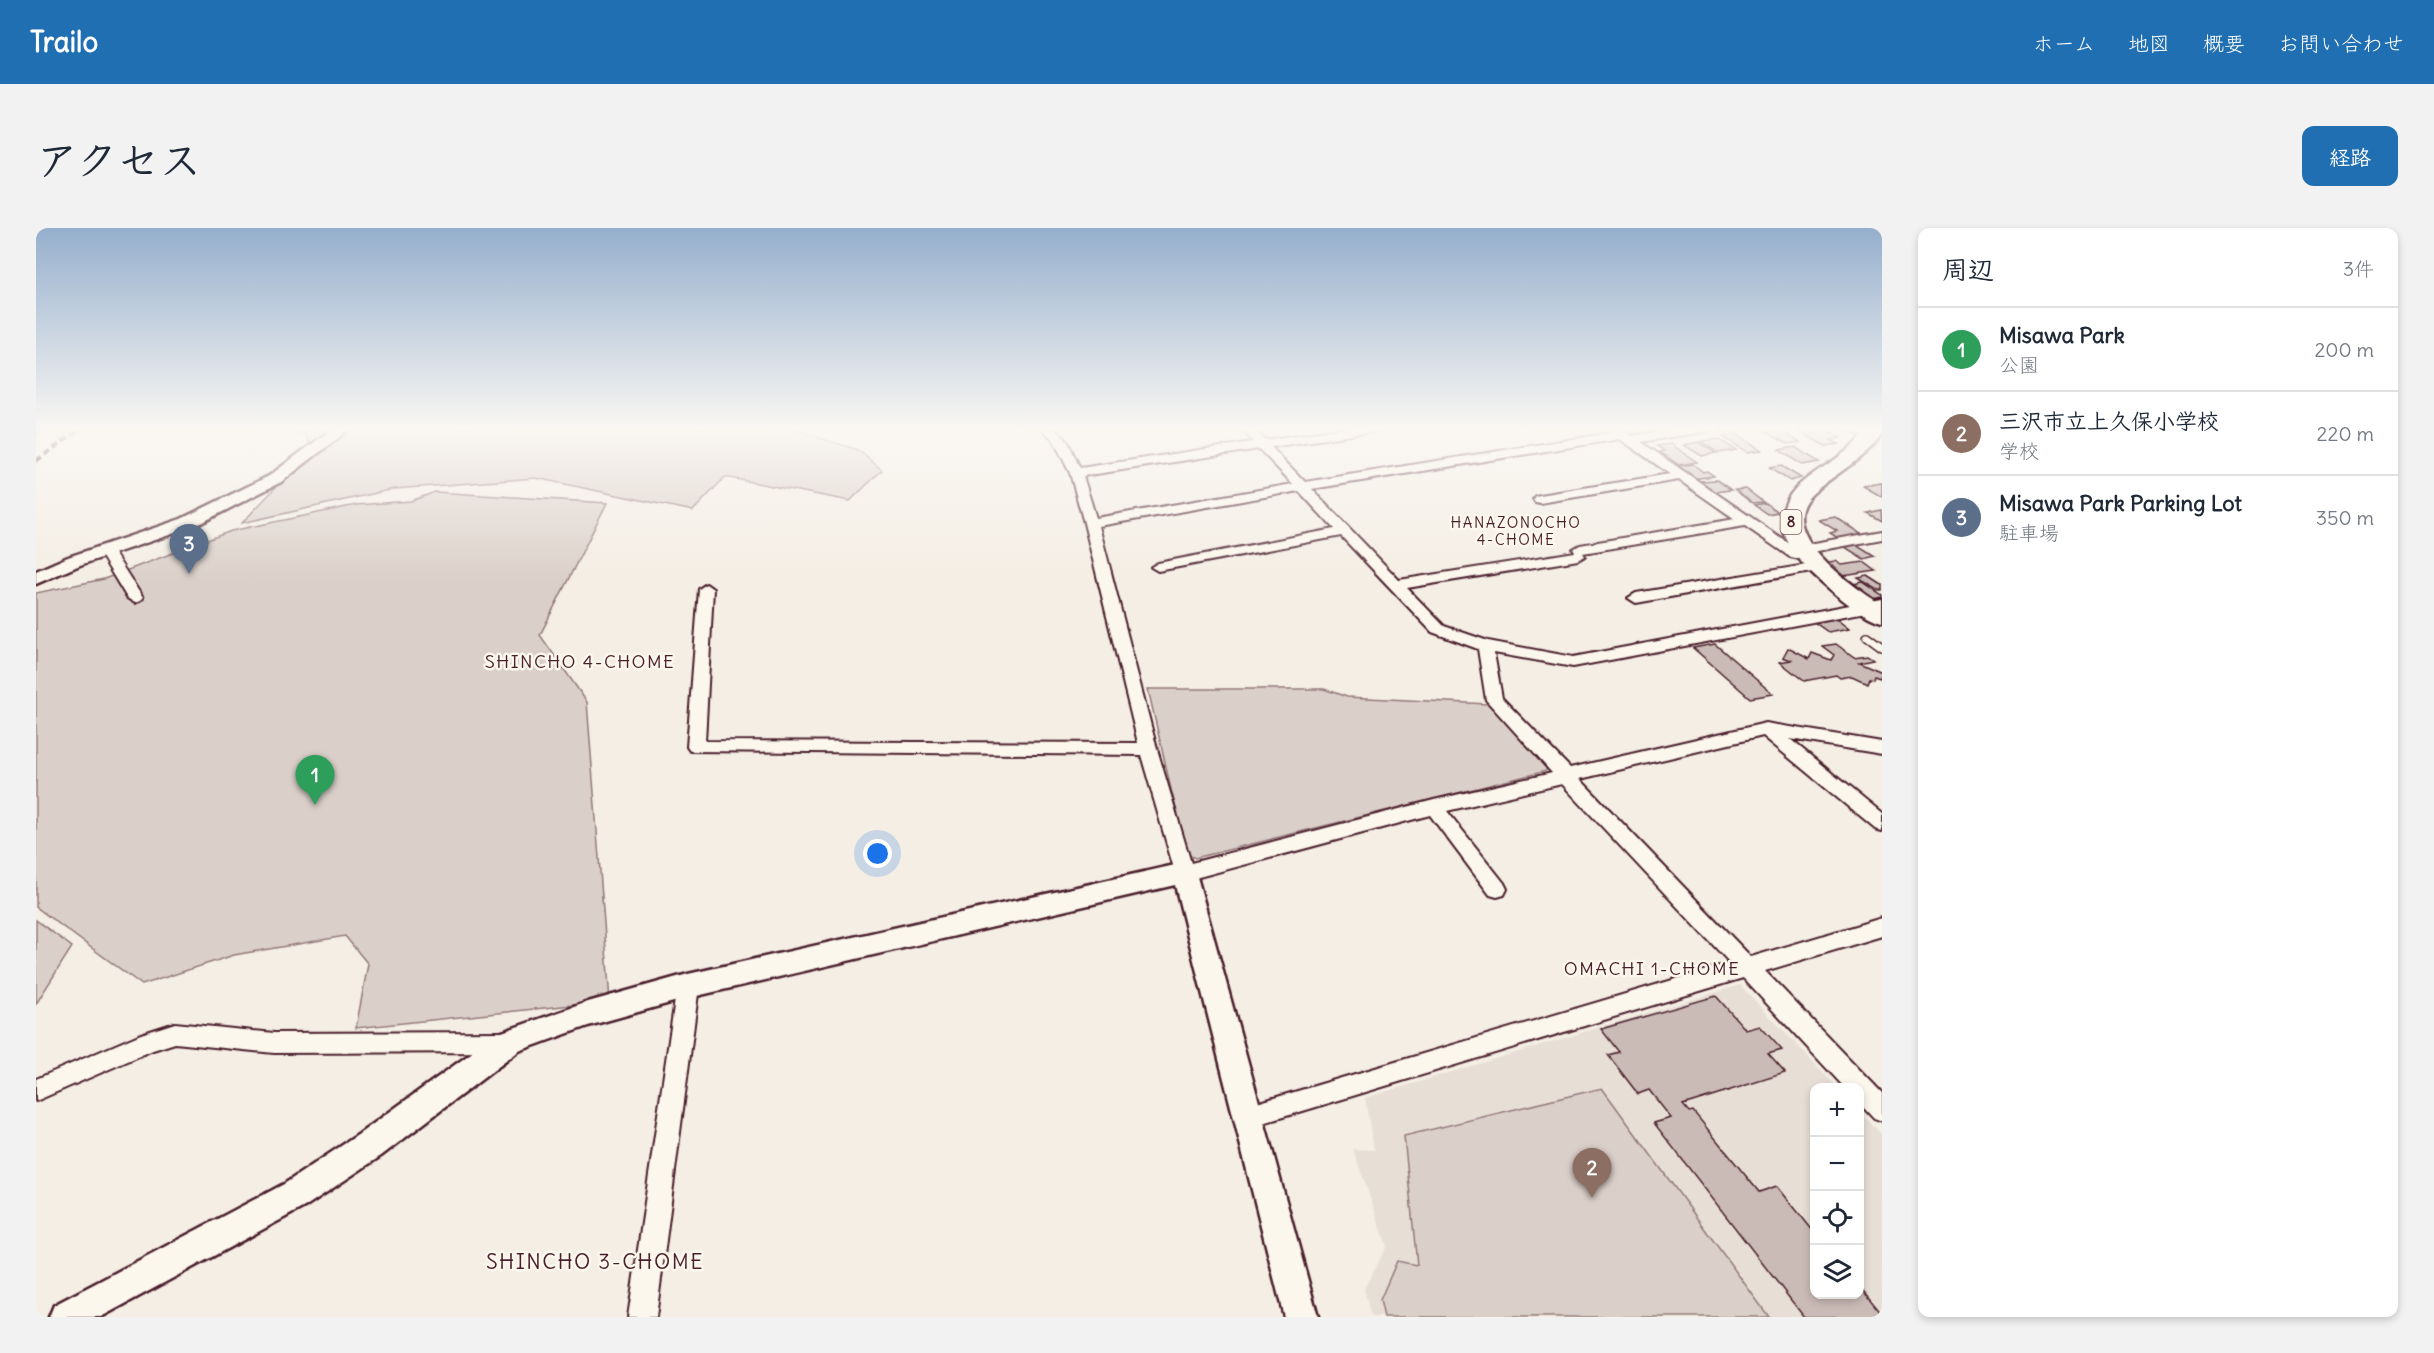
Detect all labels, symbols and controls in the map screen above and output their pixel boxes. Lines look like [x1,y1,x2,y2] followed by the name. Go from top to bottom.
[30,24,98,60] text: Trailo
[2033,30,2095,57] text: ホーム
[2128,30,2170,57] text: 地図
[2203,30,2245,57] text: 概要
[2278,30,2404,57] text: お問い合わせ
[2302,126,2398,186] button: 経路
[36,134,201,186] text: アクセス
[1942,253,1994,286] text: 周辺
[2343,256,2374,281] text: 3件
[1999,321,2125,349] text: Misawa Park
[1958,337,1965,362] text: 1
[2314,337,2374,362] text: 200 m
[1999,352,2039,377] text: 公園
[1999,407,2219,435] text: 三沢市立上久保小学校
[1956,421,1967,446] text: 2
[2317,421,2374,446] text: 220 m
[1999,438,2039,463] text: 学校
[1999,489,2242,517] text: Misawa Park Parking Lot
[1956,505,1967,530] text: 3
[2316,505,2374,530] text: 350 m
[1780,510,1802,534] road number: 8
[1451,513,1581,549] district label: HANAZONOCHO 4-CHOME
[1999,520,2059,545] text: 駐車場
[170,524,208,574] pin: 3
[485,650,675,673] district label: SHINCHO 4-CHOME
[296,756,334,805] pin: 1
[863,839,892,868] your location
[1564,957,1740,980] district label: OMACHI 1-CHOME
[1810,1083,1864,1299] map controls
[1810,1083,1864,1137] button: +
[1810,1137,1864,1191] button: −
[1572,1148,1612,1198] pin: 2
[1810,1191,1864,1245] button: locate
[1810,1245,1864,1299] button: layers
[486,1248,704,1275] district label: SHINCHO 3-CHOME

